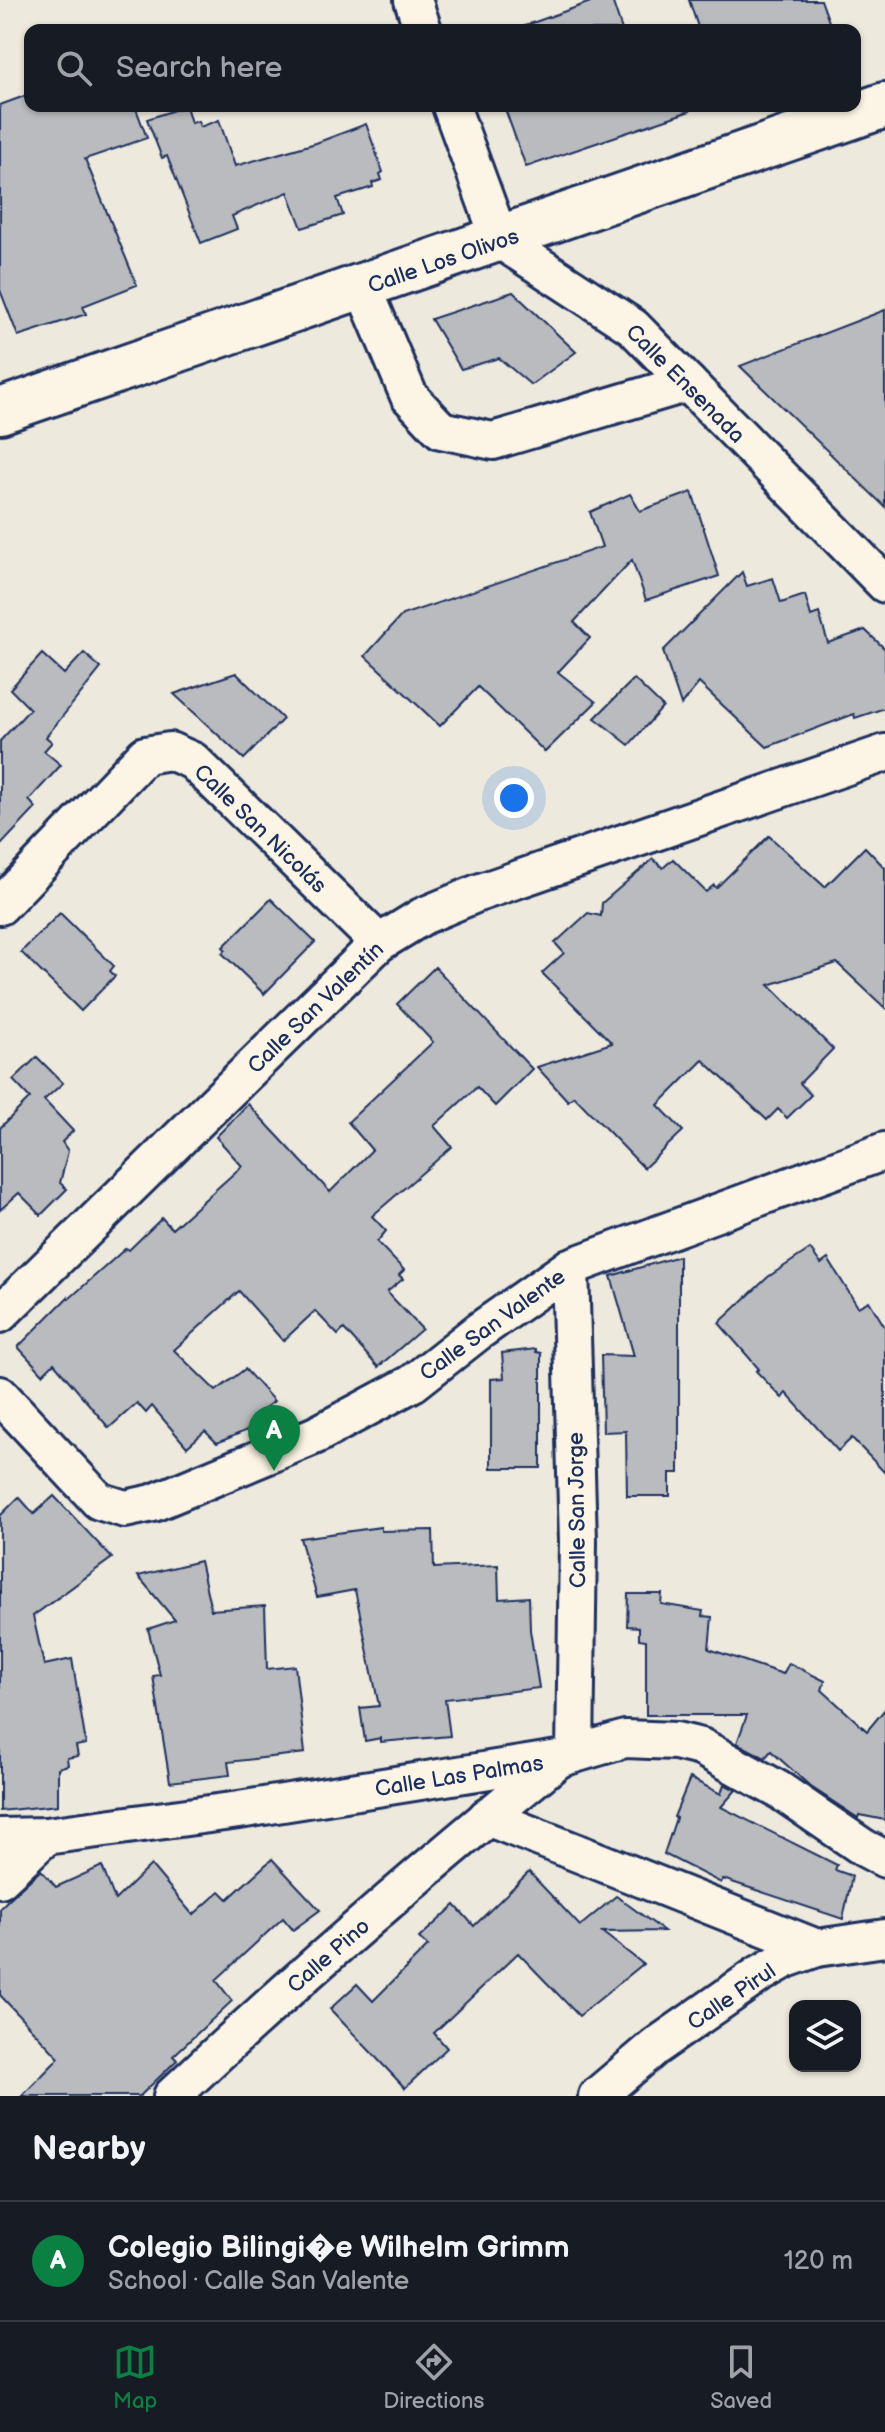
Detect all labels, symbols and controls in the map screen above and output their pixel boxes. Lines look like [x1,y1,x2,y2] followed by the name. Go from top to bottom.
[24,24,861,112] search box
[52,46,96,90] icon: search
[116,50,282,86] text: Search here
[364,223,523,300] street label: Calle Los Olivos
[620,319,750,449] street label: Calle Ensenada
[188,759,332,899] street label: Calle San Nicolás
[494,778,534,818] your location
[242,936,390,1080] street label: Calle San Valentín
[415,1263,571,1387] street label: Calle San Valente
[248,1405,300,1471] pin: A
[563,1432,592,1588] street label: Calle San Jorge
[373,1750,545,1803] street label: Calle Las Palmas
[282,1913,376,1999] street label: Calle Pino
[682,1958,781,2037] street label: Calle Pirul
[789,2000,861,2072] map controls
[789,2000,861,2072] button: layers
[32,2128,146,2169] text: Nearby
[108,2230,570,2266] text: Colegio Bilingi�e Wilhelm Grimm
[50,2246,66,2277] text: A
[784,2246,853,2277] text: 120 m
[108,2266,409,2297] text: School · Calle San Valente
[113,2340,157,2415] tab: Map
[383,2340,484,2415] tab: Directions
[710,2340,772,2415] tab: Saved

